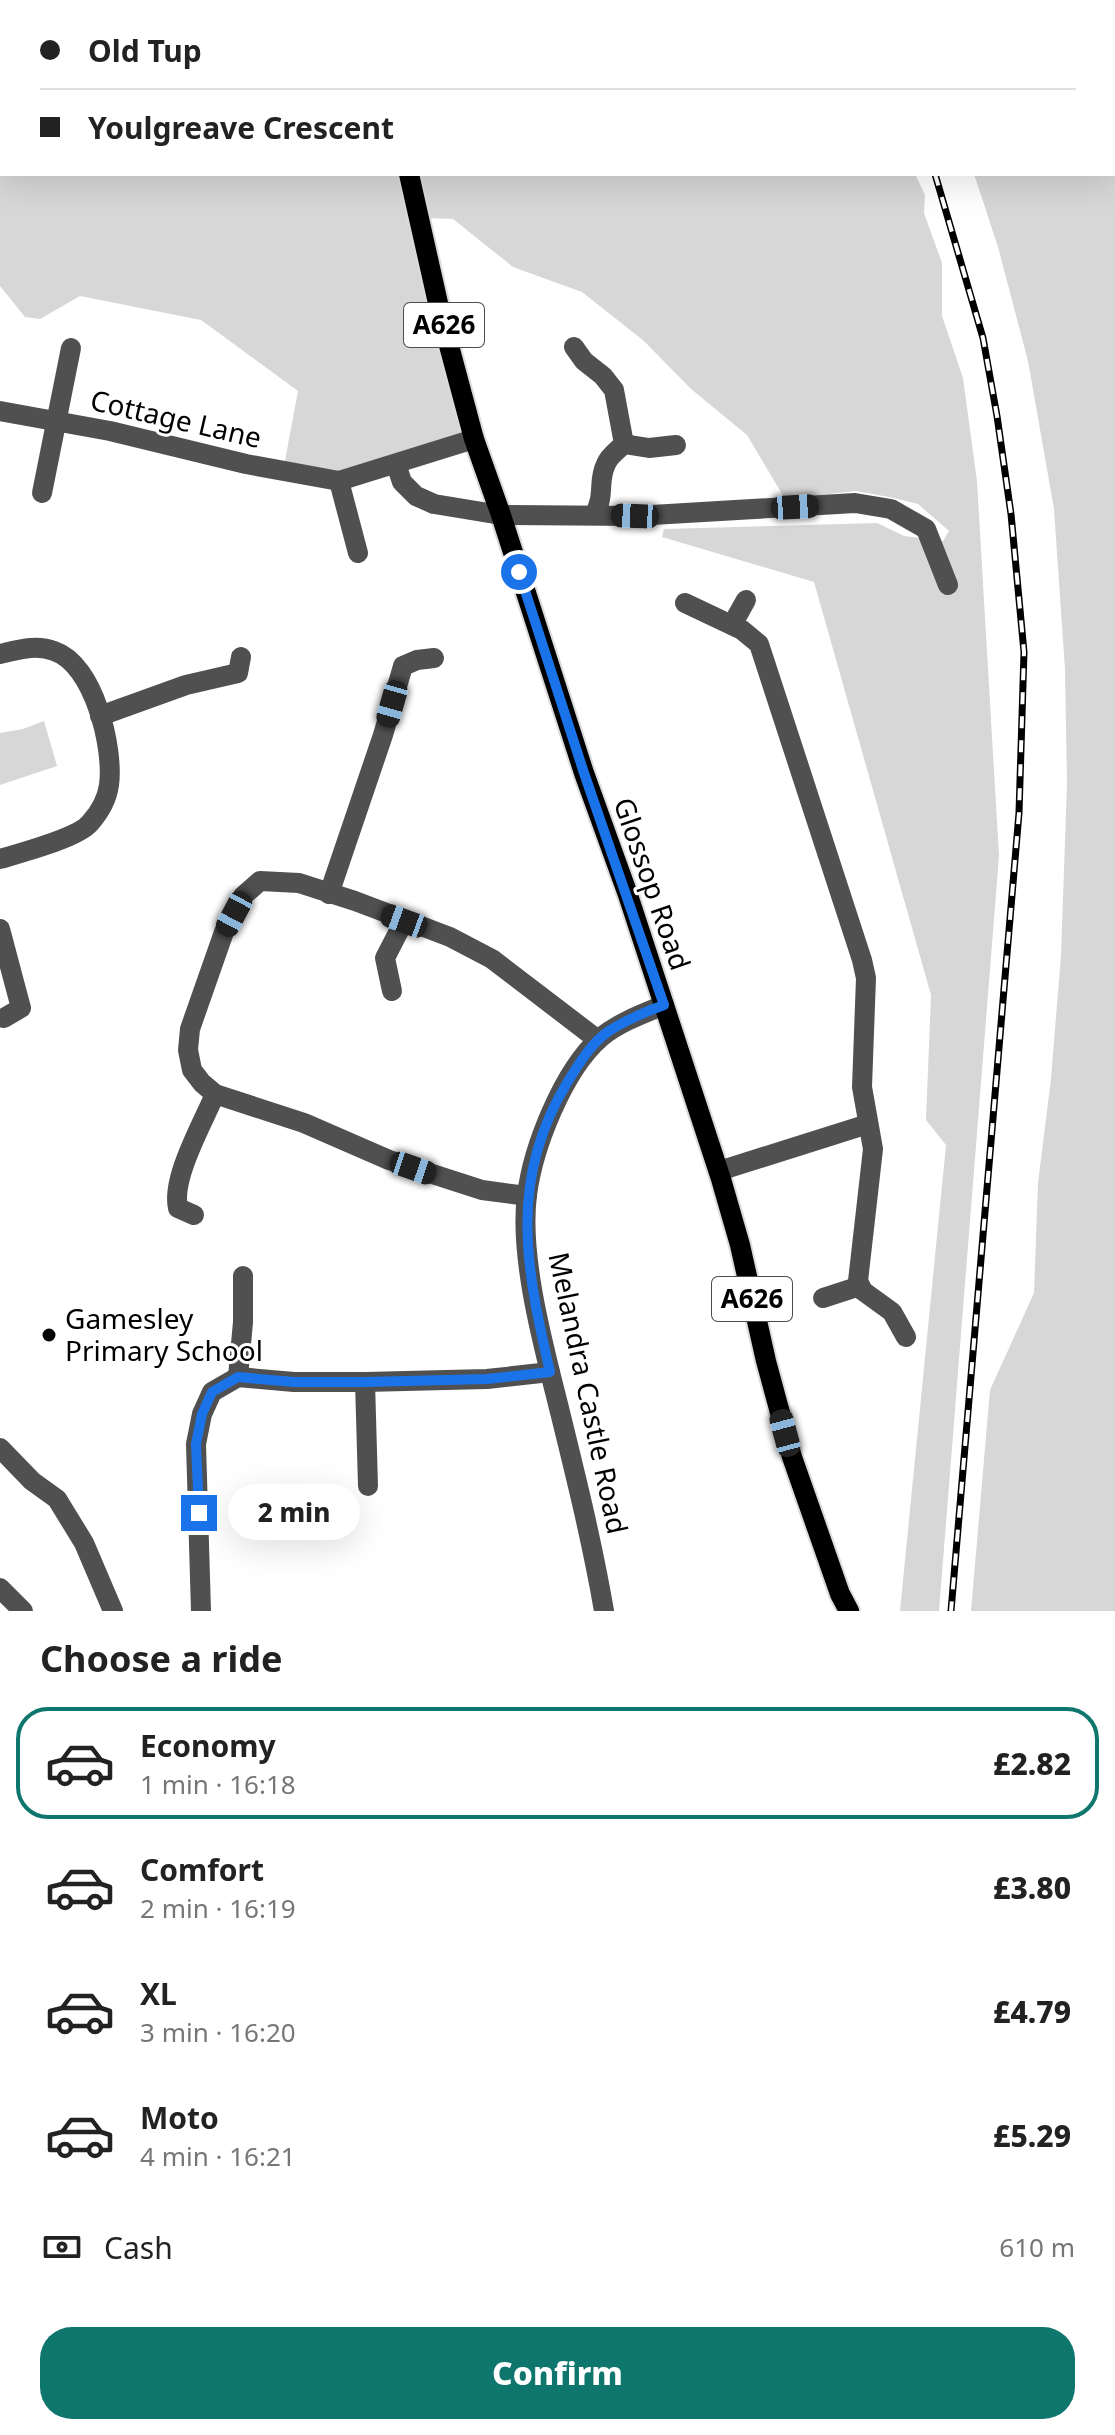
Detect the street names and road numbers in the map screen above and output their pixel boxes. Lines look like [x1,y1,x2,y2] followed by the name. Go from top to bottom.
[404,303,484,347] road number: A626
[87,380,265,456] street label: Cottage Lane
[606,792,700,975] street label: Glossop Road
[541,1248,637,1537] street label: Melandra Castle Road
[712,1277,792,1321] road number: A626

